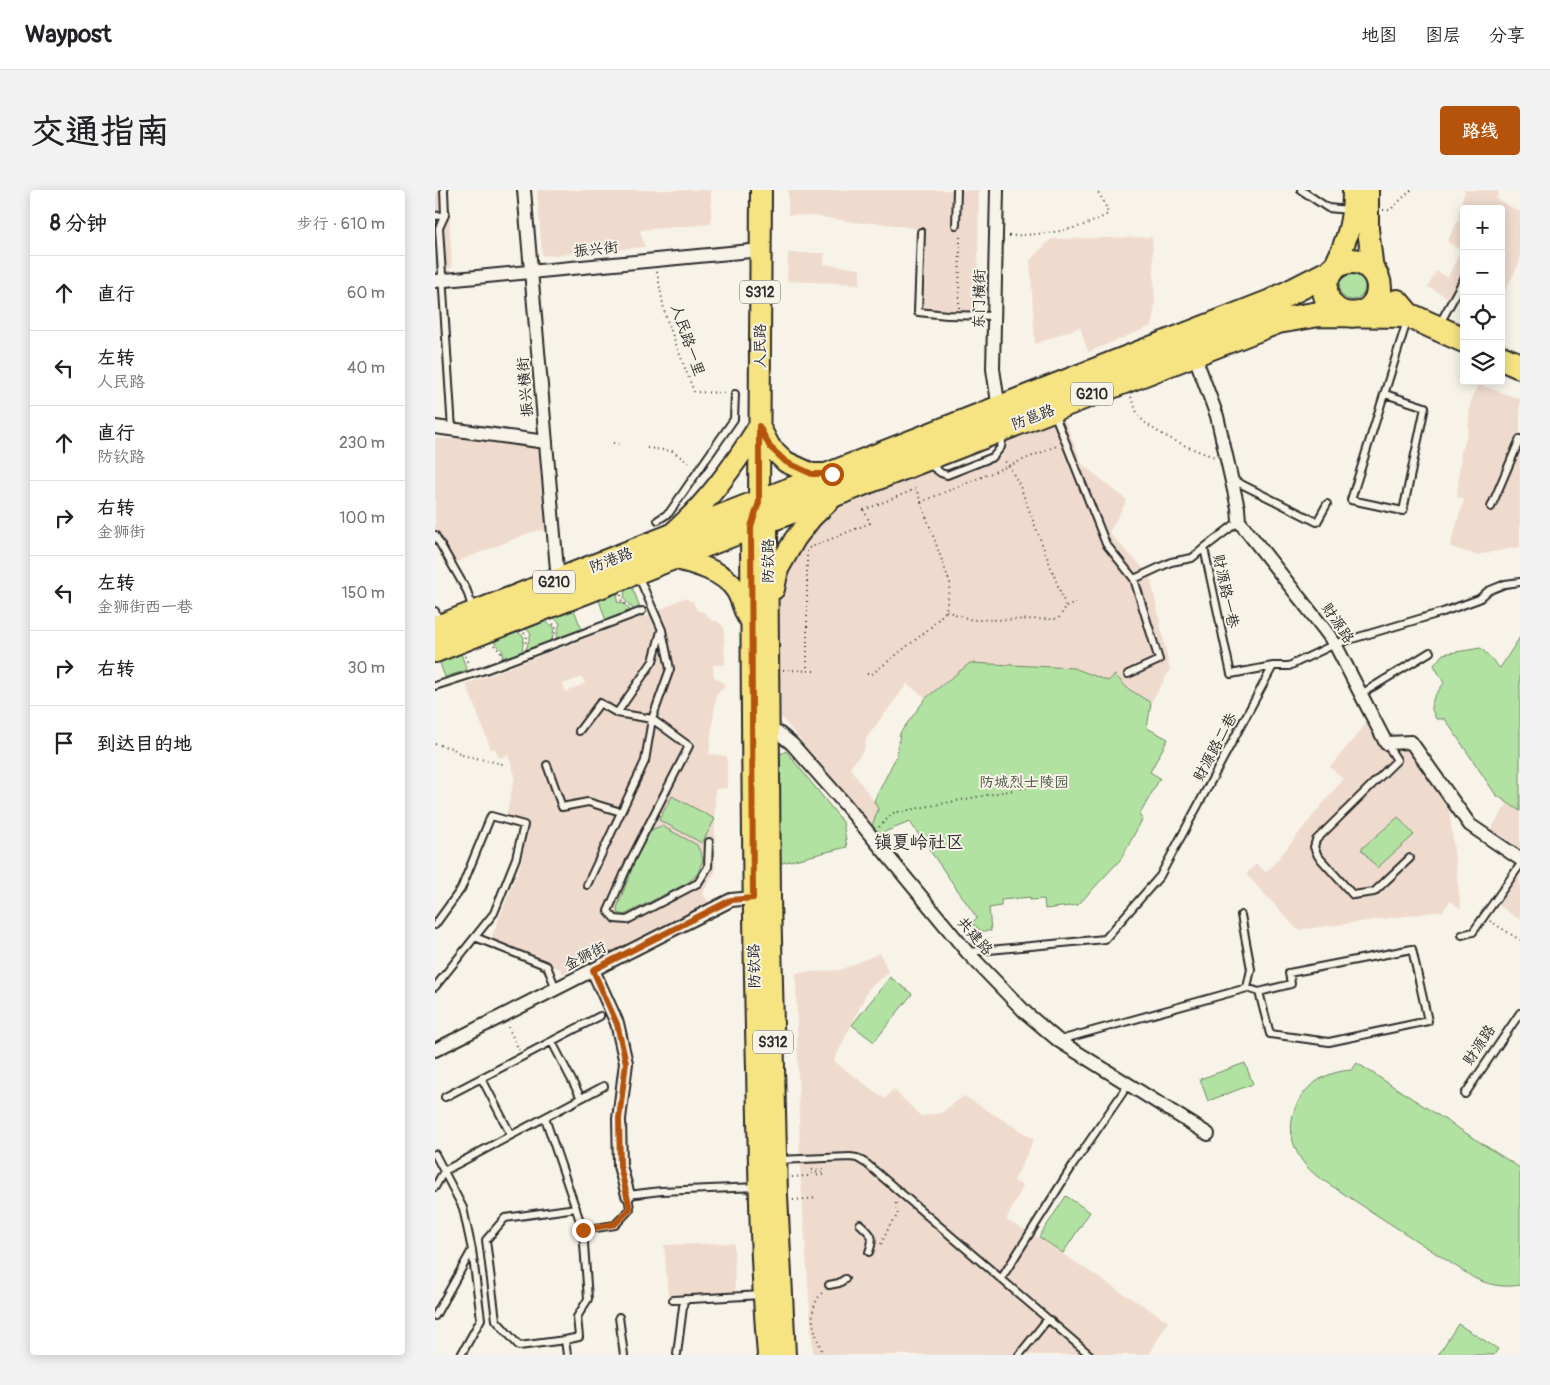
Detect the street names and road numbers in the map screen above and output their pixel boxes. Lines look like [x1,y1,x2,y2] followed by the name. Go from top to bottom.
[573,238,619,261] street label: 振兴街
[969,269,990,329] street label: 东门横街
[740,280,780,304] road number: S312
[666,302,709,379] street label: 人民路一里
[751,323,770,369] street label: 人民路
[513,356,538,418] street label: 振兴横街
[1071,382,1113,405] road number: G210
[1009,401,1058,434] street label: 防邕路
[759,538,778,584] street label: 防钦路
[587,544,636,577] street label: 防港路
[1208,552,1243,630] street label: 财源路一巷
[533,571,575,594] road number: G210
[1317,599,1358,647] street label: 财源路
[1189,710,1241,785] street label: 财源路二巷
[953,913,997,960] street label: 共建路
[561,938,610,975] street label: 金狮街
[745,943,764,989] street label: 防钦路
[1459,1021,1500,1069] street label: 财源路
[753,1030,793,1054] road number: S312

